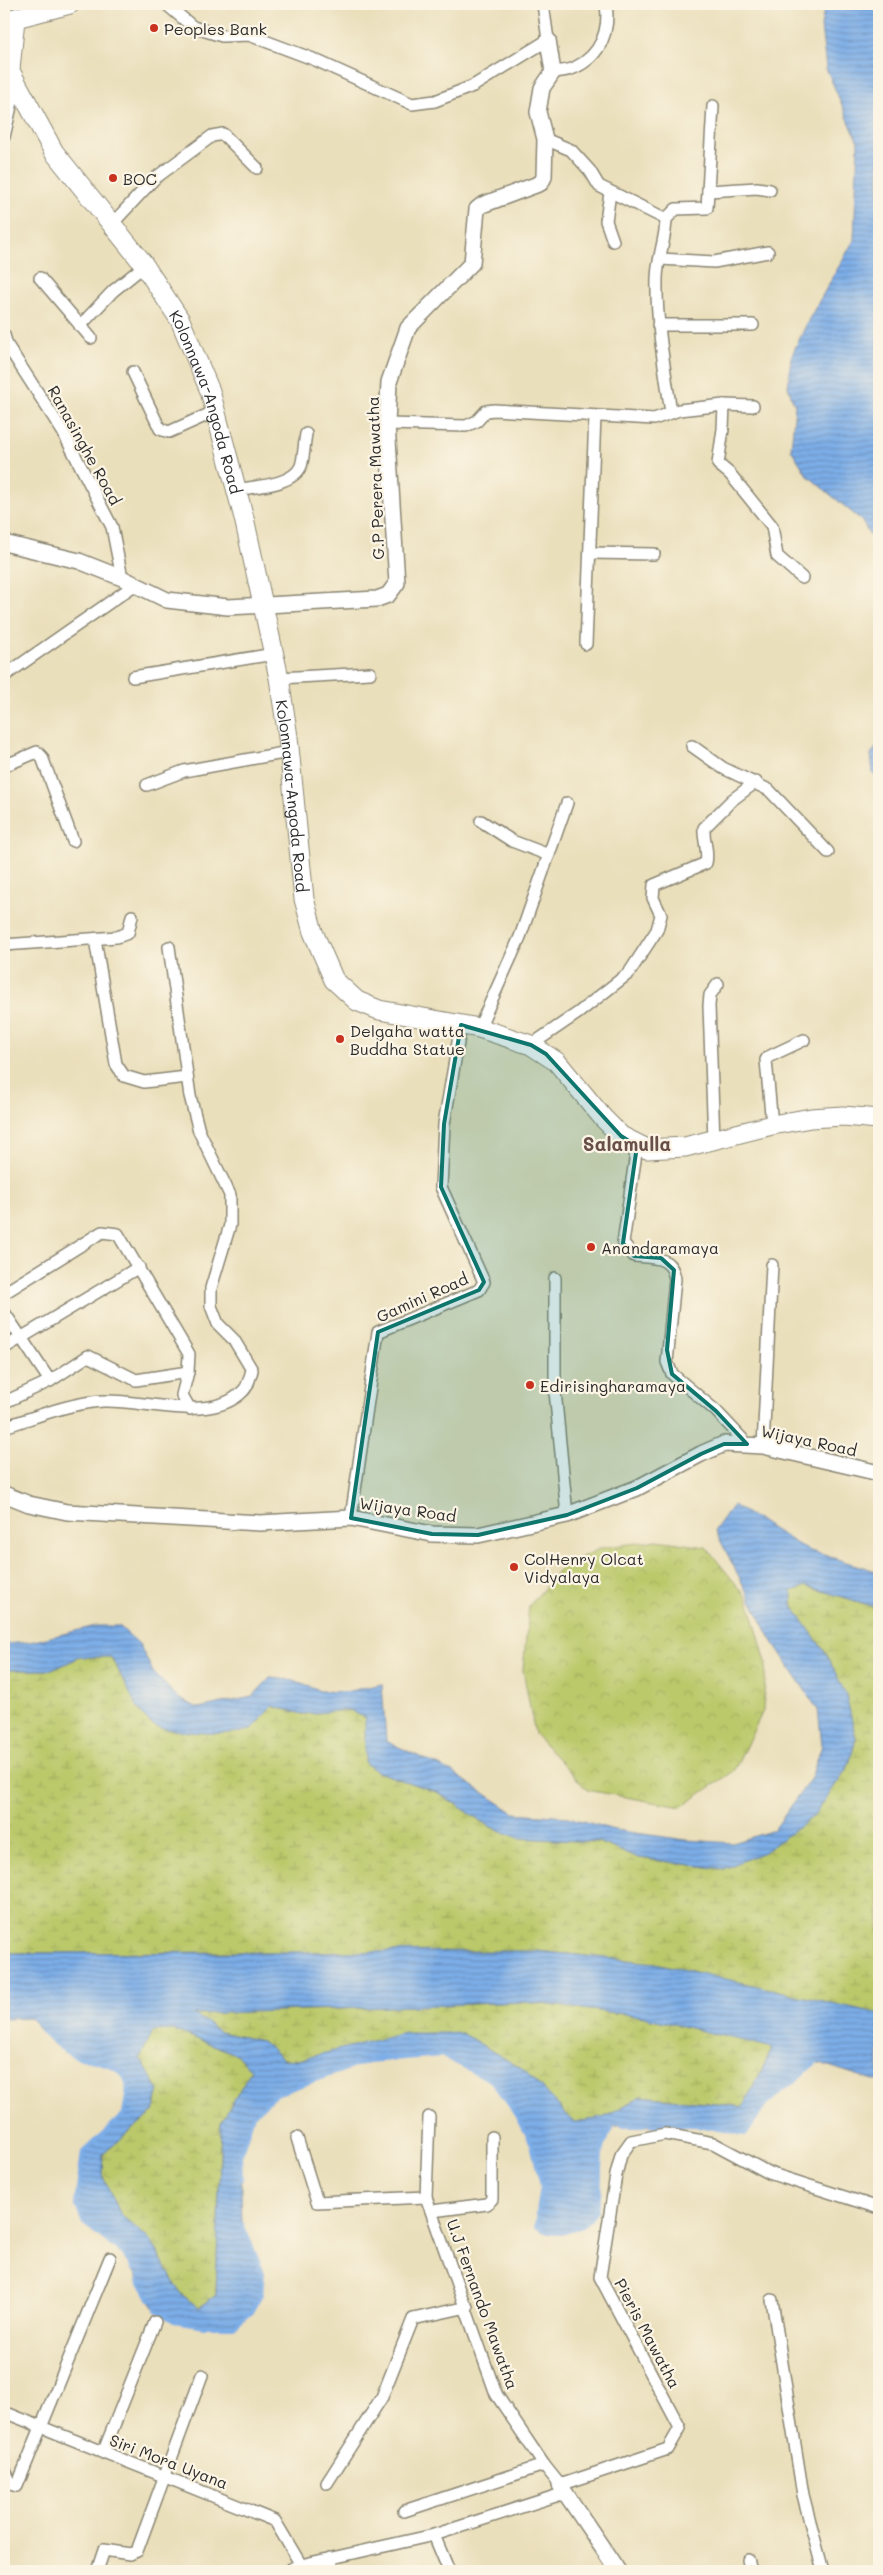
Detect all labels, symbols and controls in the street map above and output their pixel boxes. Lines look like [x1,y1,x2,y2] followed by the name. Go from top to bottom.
[164,18,267,39] place label: Peoples Bank
[148,22,160,34] marker: Peoples Bank
[123,168,157,189] place label: BOC
[107,172,119,184] marker: BOC
[165,305,247,496] street label: Kolonnawa-Angoda Road
[43,381,127,509] street label: Ranasinghe Road
[362,396,388,560] street label: G.P Perera Mawatha
[272,698,314,893] street label: Kolonnawa-Angoda Road
[350,1020,465,1059] place label: Delgaha watta Buddha Statue
[334,1033,346,1045] marker: Delgaha watta Buddha Statue
[583,1131,671,1156] district label: Salamulla
[601,1237,719,1258] place label: Anandaramaya
[585,1241,597,1253] marker: Anandaramaya
[373,1267,471,1327] street label: Gamini Road
[540,1375,686,1396] place label: Edirisingharamaya
[524,1379,536,1391] marker: Edirisingharamaya
[759,1420,859,1460] street label: Wijaya Road
[358,1492,458,1526] street label: Wijaya Road
[524,1548,644,1587] place label: ColHenry Olcat Vidyalaya
[508,1561,520,1573] marker: ColHenry Olcat Vidyalaya
[442,2216,524,2392] street label: U.J Fernando Mawatha
[610,2274,686,2392] street label: Pieris Mawatha
[107,2429,231,2493] street label: Siri Mora Uyana

